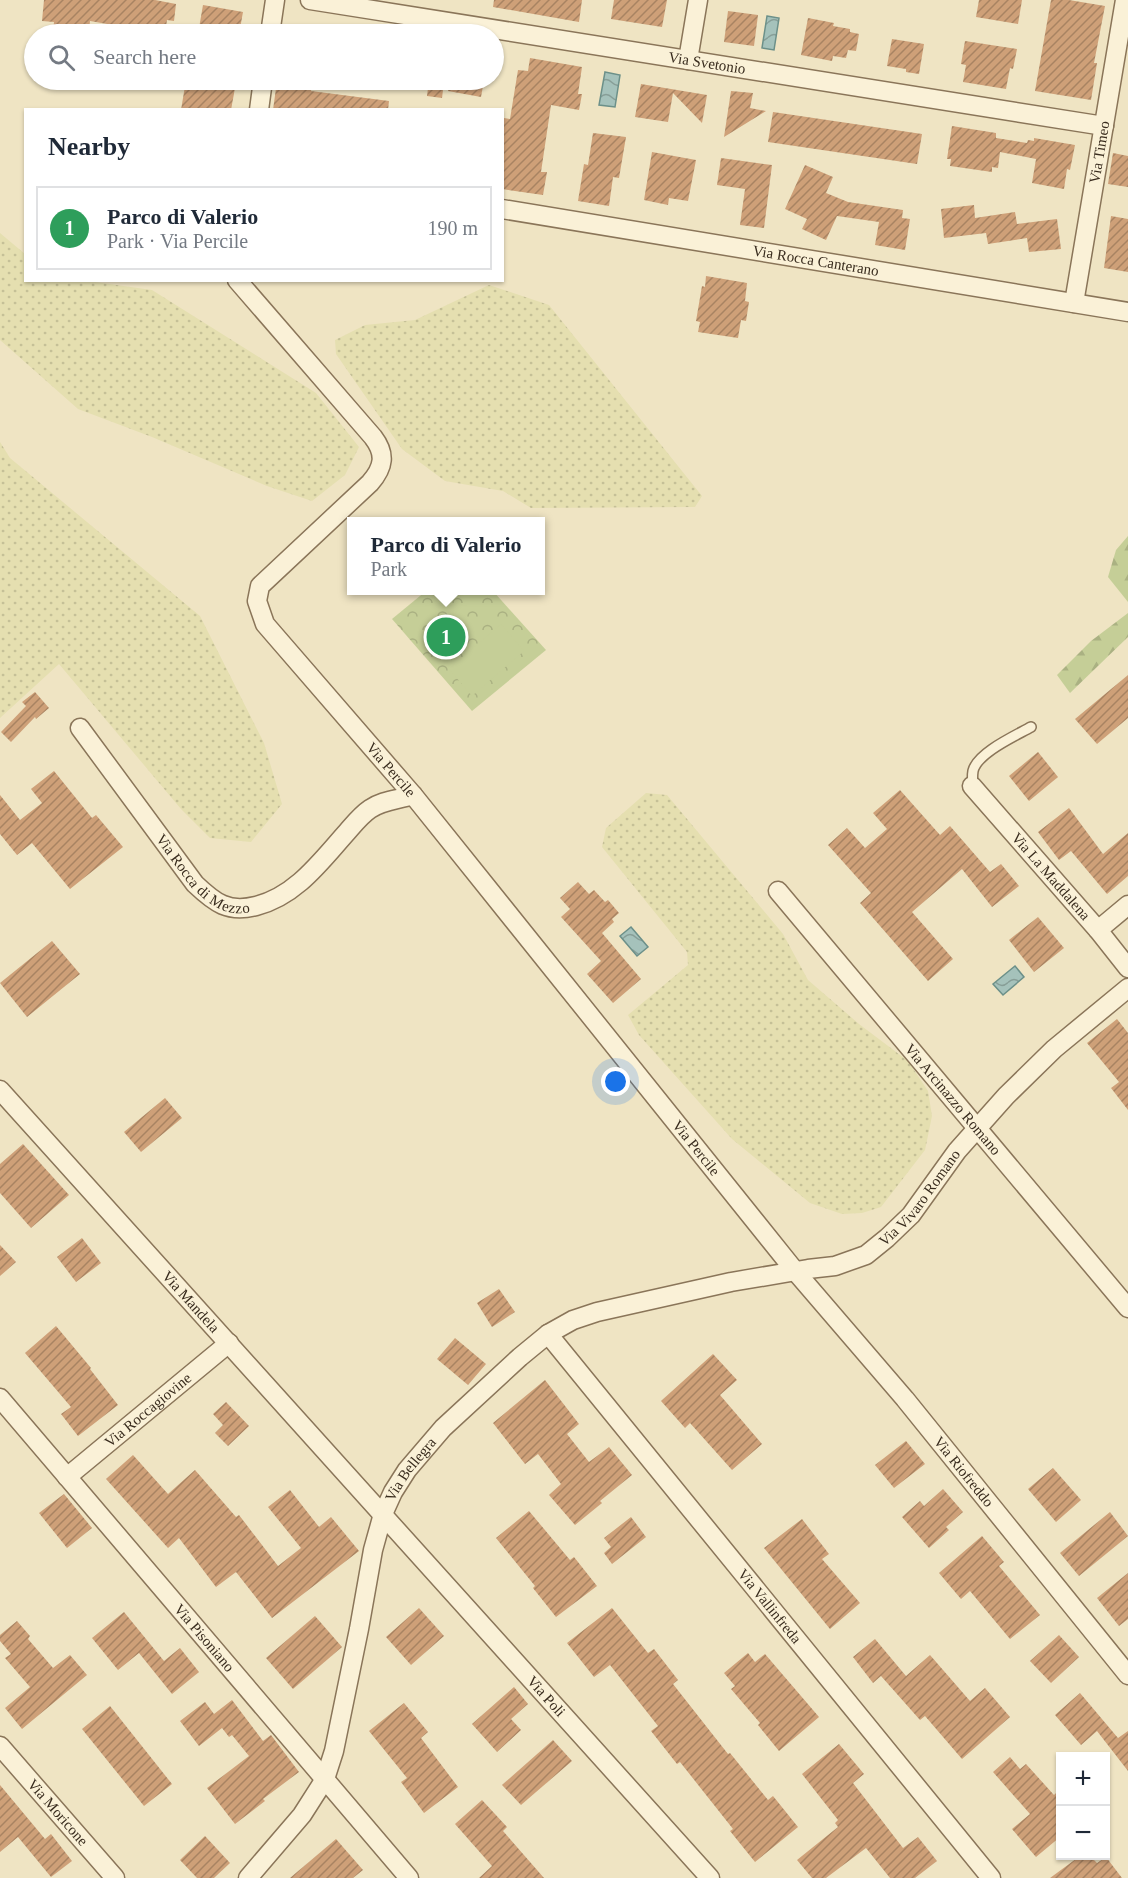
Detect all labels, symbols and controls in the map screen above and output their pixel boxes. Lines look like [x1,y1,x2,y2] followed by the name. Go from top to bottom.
[24,24,504,90] search box
[45,41,78,74] icon: search
[93,44,196,69] text: Search here
[667,49,747,77] street label: Via Svetonio
[1086,120,1113,184] street label: Via Timeo
[48,132,130,161] text: Nearby
[107,204,258,229] text: Parco di Valerio
[65,217,75,239] text: 1
[427,217,478,239] text: 190 m
[107,230,248,252] text: Park · Via Percile
[752,242,880,279] street label: Via Rocca Canterano
[347,517,545,595] popup
[370,532,522,557] text: Parco di Valerio
[370,558,407,580] text: Park
[426,614,466,660] pin: 1
[363,739,419,800] street label: Via Percile
[1009,829,1094,924] street label: Via La Maddalena
[153,831,251,916] street label: Via Rocca di Mezzo
[902,1041,1004,1158] street label: Via Arcinazzo Romano
[601,1067,630,1096] your location
[669,1117,723,1179] street label: Via Percile
[876,1147,963,1249] street label: Via Vivaro Romano
[159,1268,223,1336] street label: Via Mandela
[102,1370,195,1450] street label: Via Roccagiovine
[931,1433,997,1510] street label: Via Riofreddo
[382,1434,439,1504] street label: Via Bellegra
[735,1566,805,1647] street label: Via Vallinfreda
[171,1601,238,1675] street label: Via Pisoniano
[524,1673,568,1720] street label: Via Poli
[1056,1752,1110,1860] map controls
[1056,1752,1110,1806] button: +
[25,1776,91,1849] street label: Via Moricone
[1056,1806,1110,1860] button: −

